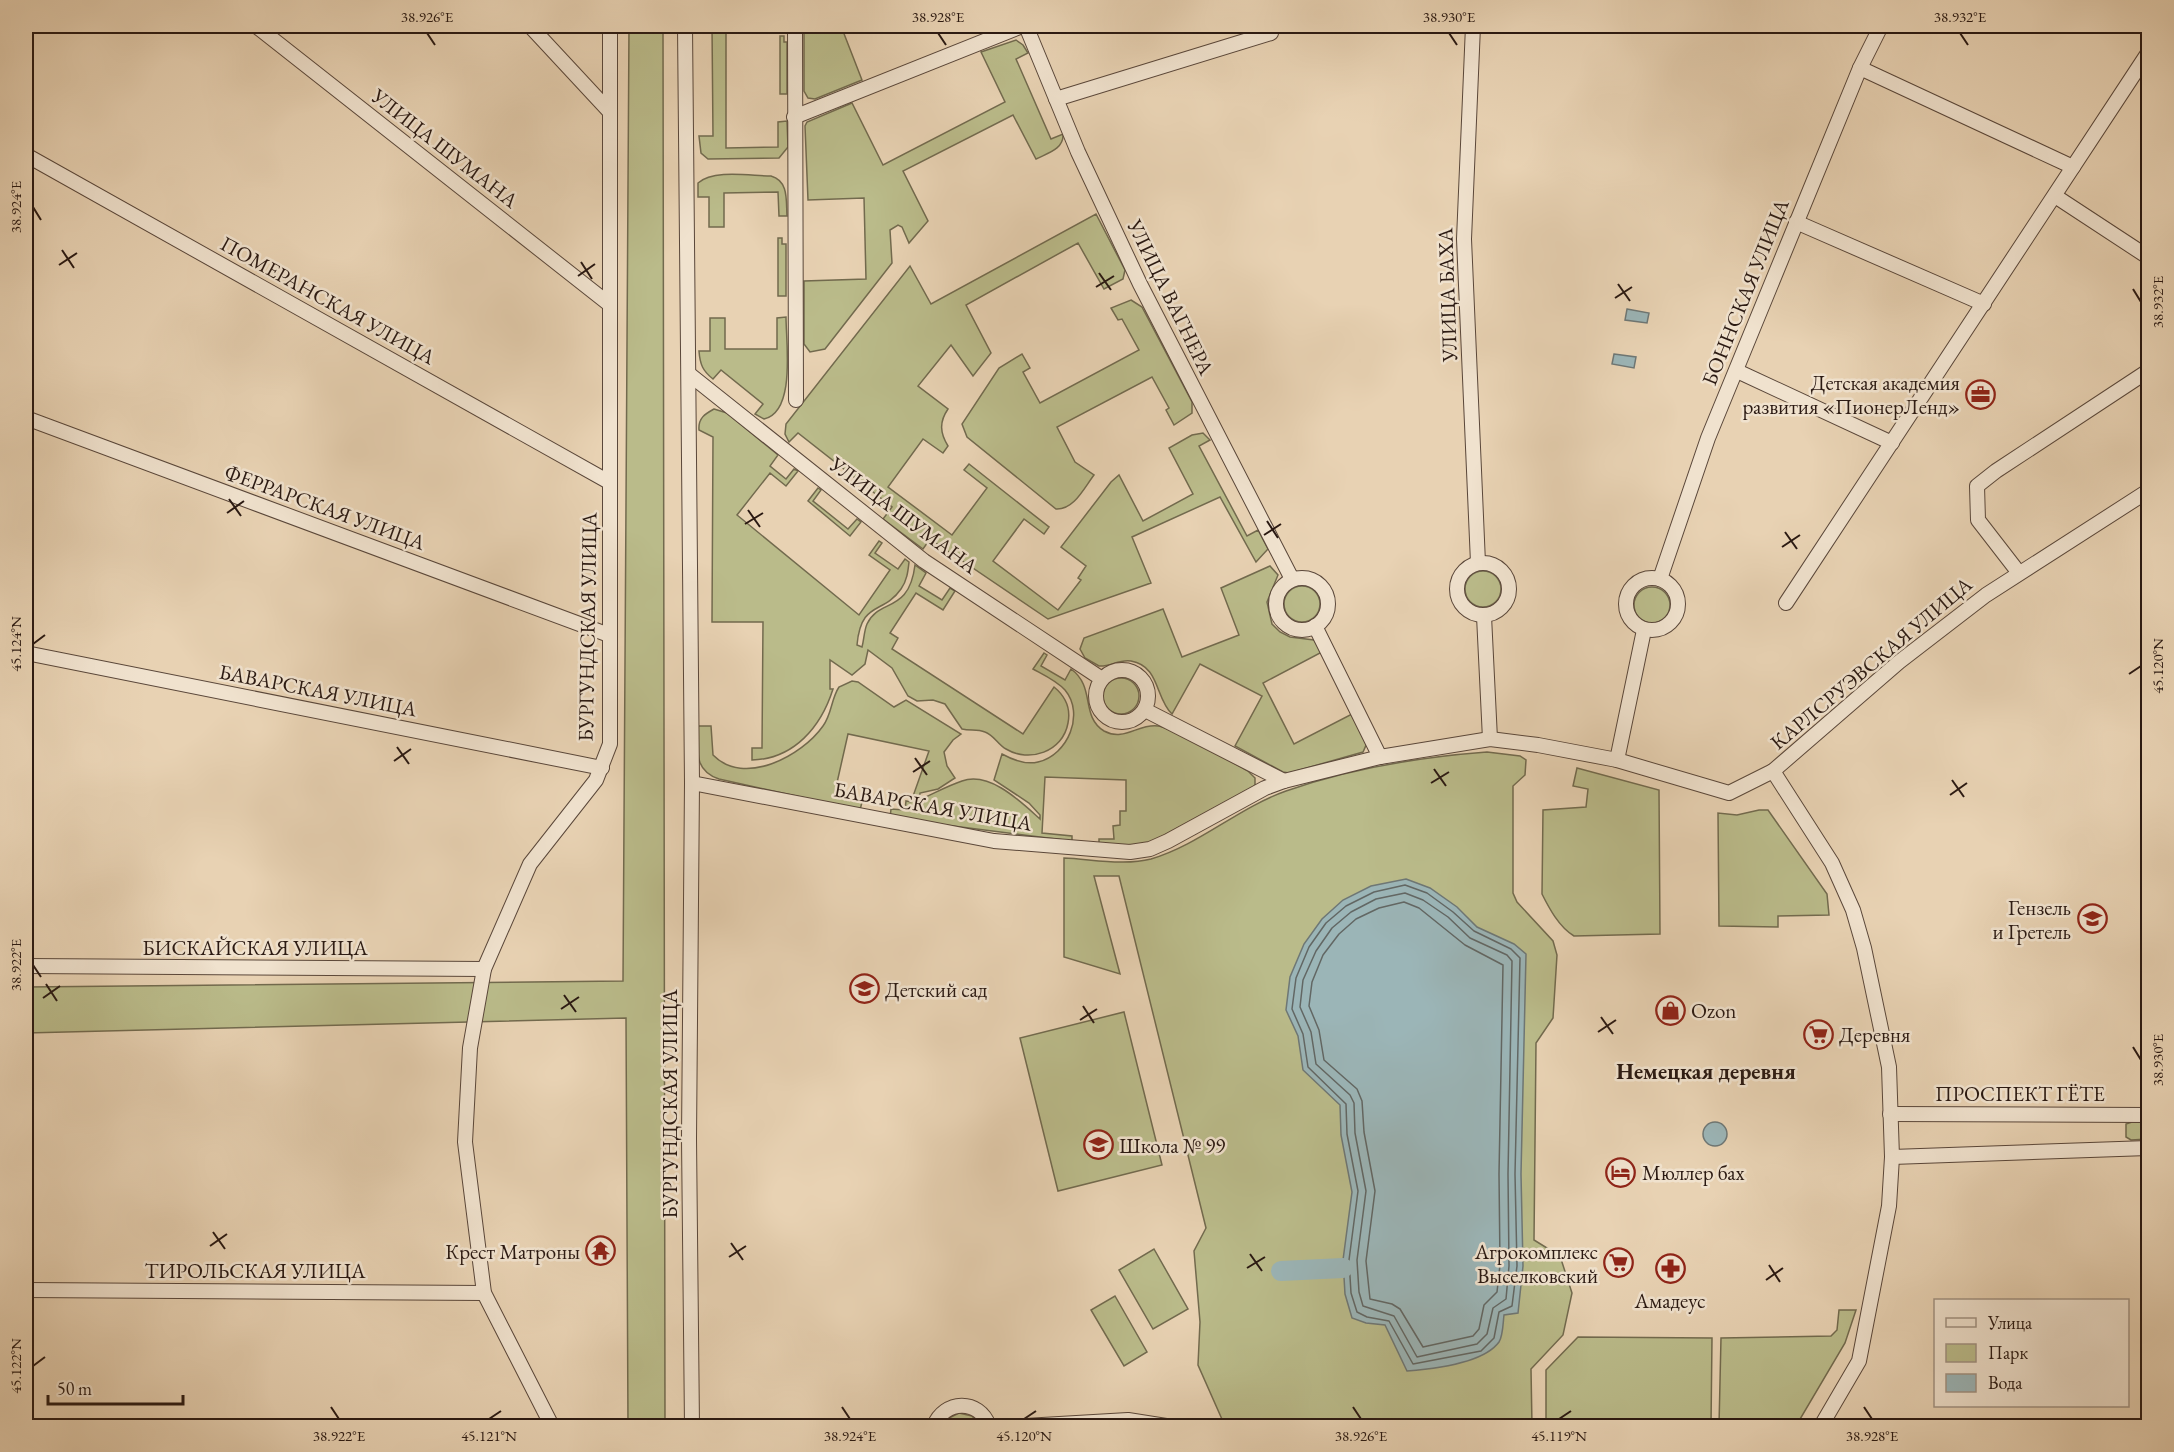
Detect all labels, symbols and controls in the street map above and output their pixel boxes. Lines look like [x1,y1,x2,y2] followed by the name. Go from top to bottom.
[401,7,454,26] text: 38.926°E
[912,7,965,26] text: 38.928°E
[1423,7,1476,26] text: 38.930°E
[1934,7,1987,26] text: 38.932°E
[365,82,524,214] street label: УЛИЦА ШУМАНА
[6,180,25,233] text: 38.924°E
[1695,194,1795,389] street label: БОННСКАЯ УЛИЦА
[1121,214,1221,380] street label: УЛИЦА ВАГНЕРА
[1431,227,1463,364] street label: УЛИЦА БАХА
[216,230,441,371] street label: ПОМЕРАНСКАЯ УЛИЦА
[2148,275,2167,328] text: 38.932°E
[1743,369,1960,420] place label: Детская академия развития «ПионерЛенд»
[1965,378,1997,410] office icon: Детская академия развития «ПионерЛенд»
[824,450,984,580] street label: УЛИЦА ШУМАНА
[221,458,429,556] street label: ФЕРРАРСКАЯ УЛИЦА
[571,512,603,742] street label: БУРГУНДСКАЯ УЛИЦА
[1765,570,1978,755] street label: КАРЛСРУЭВСКАЯ УЛИЦА
[6,616,25,672] text: 45.124°N
[2148,638,2167,694] text: 45.120°N
[217,658,420,723] street label: БАВАРСКАЯ УЛИЦА
[832,775,1035,837] street label: БАВАРСКАЯ УЛИЦА
[1992,894,2071,945] place label: Гензель и Гретель
[2076,903,2108,935] school or university icon: Гензель и Гретель
[142,934,368,961] street label: БИСКАЙСКАЯ УЛИЦА
[6,938,25,991] text: 38.922°E
[848,973,880,1005] school or university icon: Детский сад
[885,976,988,1003] place label: Детский сад
[656,989,683,1219] street label: БУРГУНДСКАЯ УЛИЦА
[1654,994,1686,1026] shop icon: Ozon
[1691,997,1736,1024] place label: Ozon
[1802,1018,1834,1050] supermarket icon: Деревня
[1839,1021,1910,1048] place label: Деревня
[2148,1033,2167,1086] text: 38.930°E
[1616,1057,1796,1086] district label: Немецкая деревня
[1935,1080,2105,1107] street label: ПРОСПЕКТ ГЁТЕ
[1082,1129,1114,1161] school or university icon: Школа № 99
[1119,1132,1225,1159] place label: Школа № 99
[1605,1156,1637,1188] hotel icon: Мюллер бах
[1642,1159,1745,1186] place label: Мюллер бах
[585,1235,617,1267] temple icon: Крест Матроны
[445,1238,580,1265] place label: Крест Матроны
[1474,1238,1598,1289] place label: Агрокомплекс Выселковский
[1603,1247,1635,1279] supermarket icon: Агрокомплекс Выселковский
[1654,1253,1686,1285] pharmacy icon: Амадеус
[144,1257,366,1284] street label: ТИРОЛЬСКАЯ УЛИЦА
[1633,1287,1706,1314] place label: Амадеус
[1934,1299,2129,1407] legend
[1987,1311,2033,1334] text: Улица
[6,1338,25,1394] text: 45.122°N
[1988,1341,2028,1364] text: Парк
[48,1368,183,1406] scale bar
[1988,1371,2023,1394] text: Вода
[57,1377,92,1400] text: 50 m
[313,1426,366,1445] text: 38.922°E
[461,1426,517,1445] text: 45.121°N
[824,1426,877,1445] text: 38.924°E
[996,1426,1052,1445] text: 45.120°N
[1335,1426,1388,1445] text: 38.926°E
[1531,1426,1587,1445] text: 45.119°N
[1846,1426,1899,1445] text: 38.928°E

